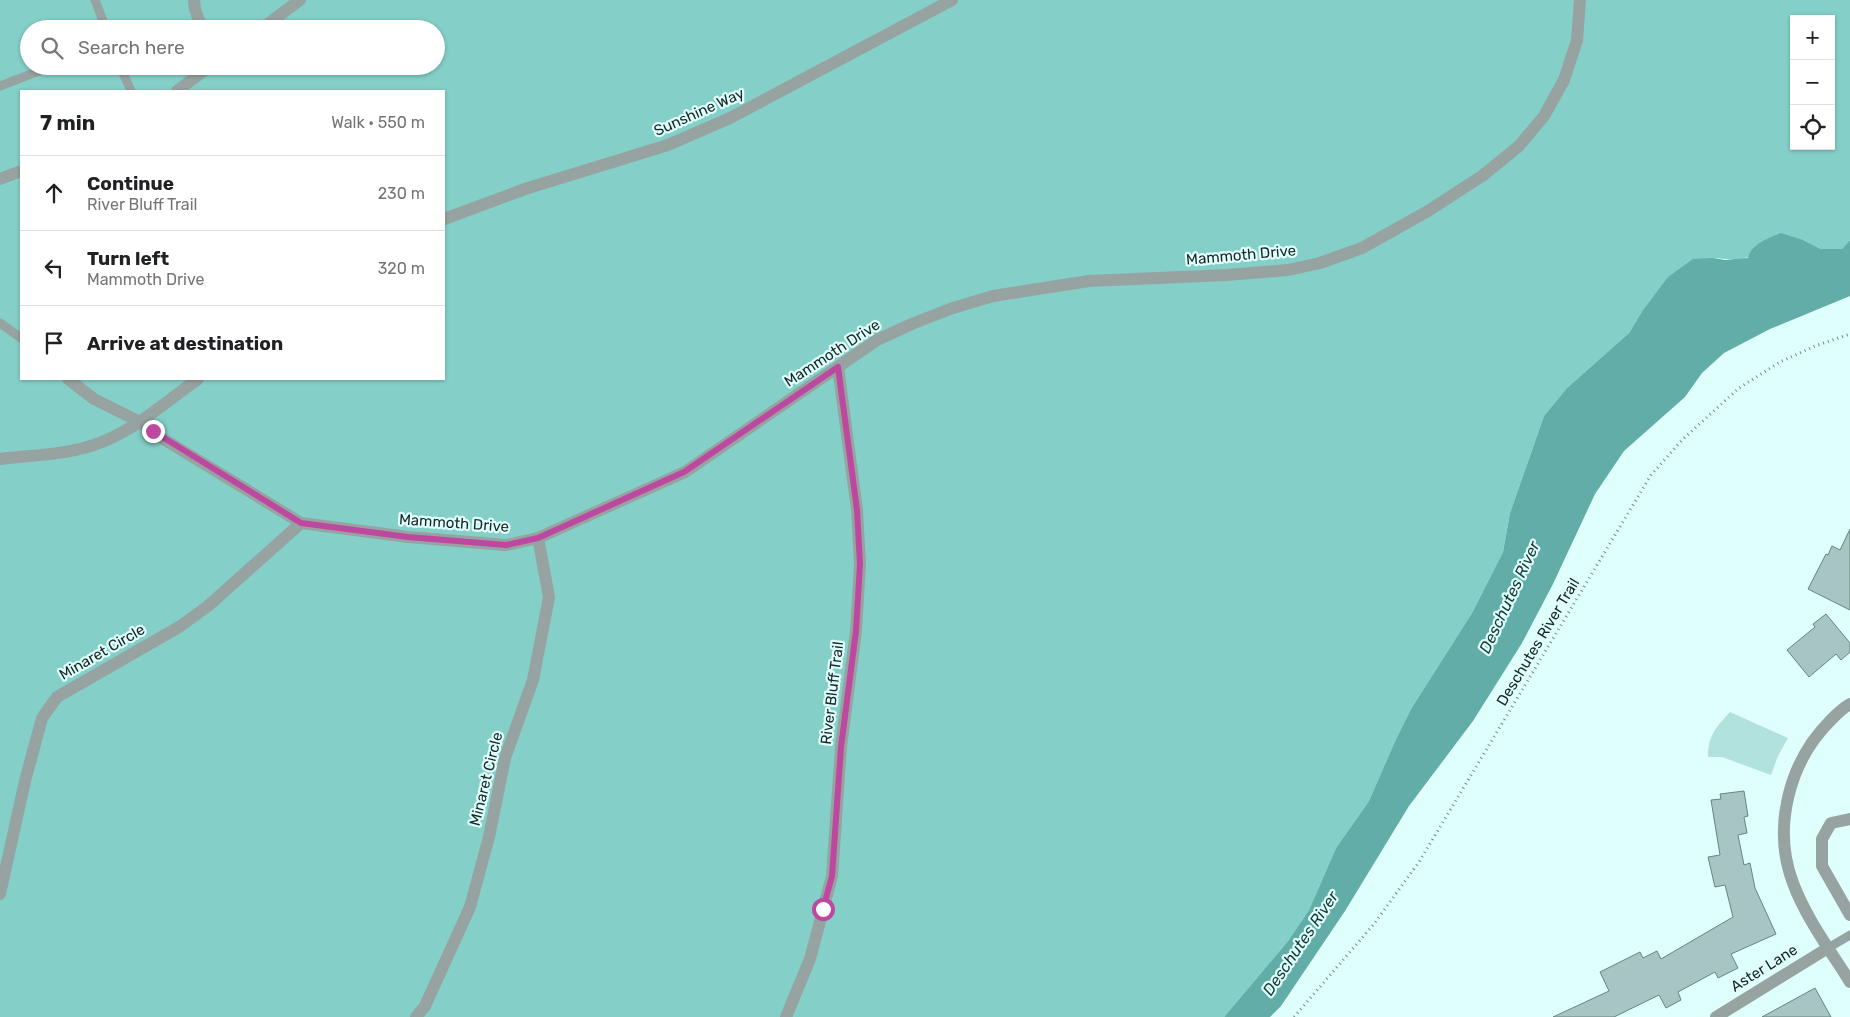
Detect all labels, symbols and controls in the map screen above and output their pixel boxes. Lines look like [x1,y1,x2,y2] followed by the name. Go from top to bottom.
[1790,15,1835,150] map controls
[1790,15,1835,60] button: +
[20,20,445,75] search box
[38,34,66,62] icon: search
[78,36,185,59] text: Search here
[1790,60,1835,105] button: −
[651,84,747,140] street label: Sunshine Way
[1790,105,1835,150] button: locate
[40,110,95,135] text: 7 min
[331,113,425,132] text: Walk · 550 m
[87,172,174,195] text: Continue
[40,179,68,207] icon: ahead
[378,184,425,203] text: 230 m
[87,195,197,214] text: River Bluff Trail
[1185,241,1297,269] street label: Mammoth Drive
[87,247,169,270] text: Turn left
[40,254,68,282] icon: left
[378,259,425,278] text: 320 m
[87,270,205,289] text: Mammoth Drive
[781,315,883,391] street label: Mammoth Drive
[40,329,68,357] icon: arrive
[87,332,283,355] text: Arrive at destination
[142,420,165,443] route end
[398,510,510,536] street label: Mammoth Drive
[1475,537,1544,656] water label: Deschutes River
[1493,575,1583,709] street label: Deschutes River Trail
[56,620,148,684] street label: Minaret Circle
[817,641,847,745] street label: River Bluff Trail
[466,730,506,828] street label: Minaret Circle
[1259,887,1343,999] water label: Deschutes River
[812,898,835,921] route start
[1727,940,1801,996] street label: Aster Lane

